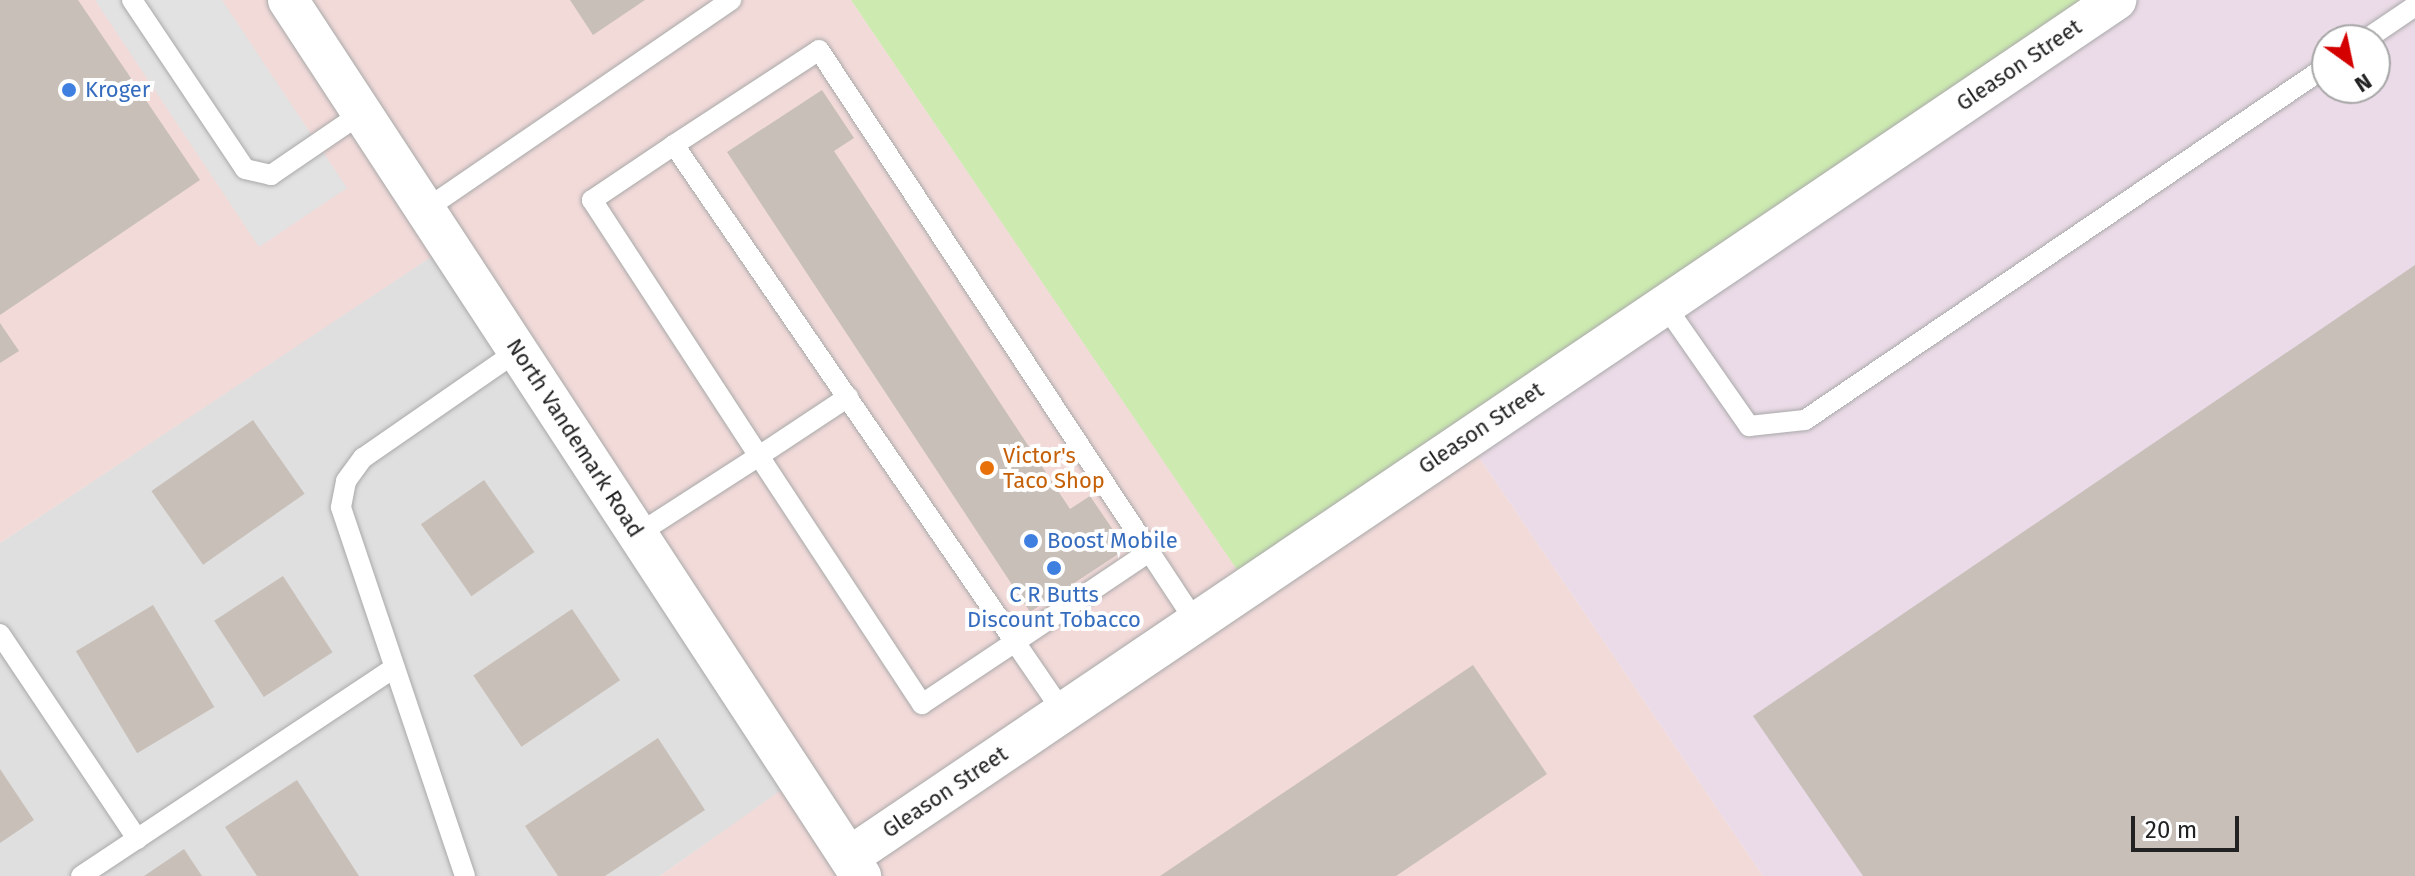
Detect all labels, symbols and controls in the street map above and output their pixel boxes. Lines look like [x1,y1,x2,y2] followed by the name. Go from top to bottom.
[1951,13,2087,117] street label: Gleason Street
[2311,24,2391,104] north arrow
[2350,68,2377,98] text: N
[85,77,150,103] place label: Kroger
[60,81,78,99] marker: Kroger
[501,334,649,542] street label: North Vandemark Road
[1413,376,1549,480] street label: Gleason Street
[1003,442,1105,494] place label: Victor's Taco Shop
[978,459,996,477] marker: Victor's Taco Shop
[1047,528,1178,554] place label: Boost Mobile
[1022,532,1040,550] marker: Boost Mobile
[1045,559,1063,577] marker: C R Butts Discount Tobacco
[967,581,1141,632] place label: C R Butts Discount Tobacco
[877,740,1013,844] street label: Gleason Street
[2135,800,2243,850] scale bar
[2145,816,2197,844] text: 20 m

